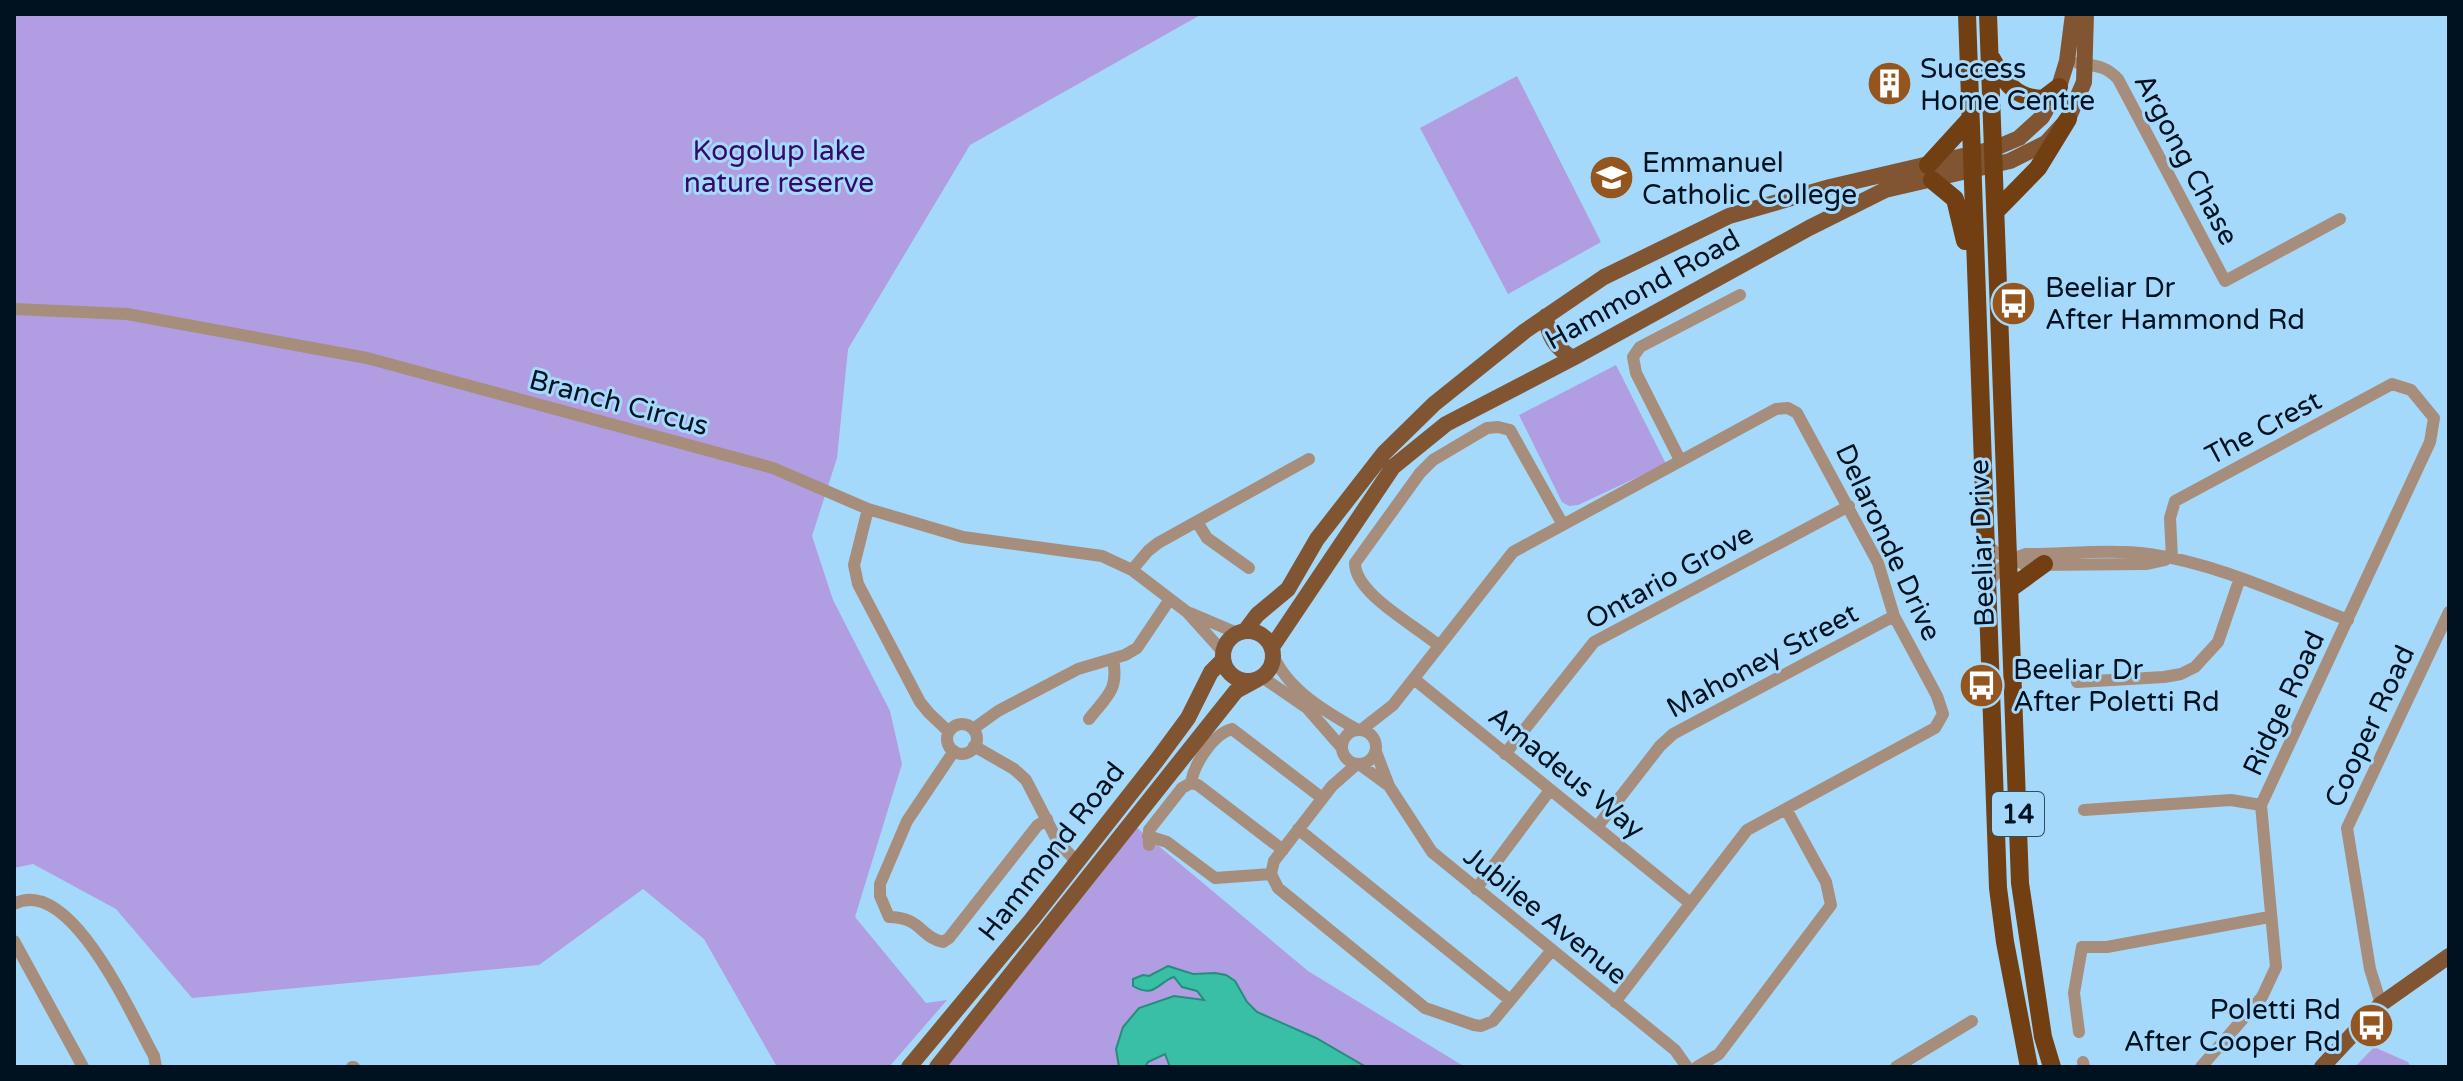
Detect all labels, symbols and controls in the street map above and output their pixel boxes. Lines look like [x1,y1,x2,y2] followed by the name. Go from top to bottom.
[1920,52,2095,118] place label: Success Home Centre
[1865,60,1913,108] building icon: Success Home Centre
[2127,68,2246,251] street label: Argong Chase
[684,134,874,200] park label: Kogolup lake nature reserve
[1642,146,1857,212] place label: Emmanuel Catholic College
[1587,154,1635,202] school or university icon: Emmanuel Catholic College
[1539,222,1746,358] street label: Hammond Road
[2045,271,2305,337] place label: Beeliar Dr After Hammond Rd
[1990,279,2038,327] bus stop icon: Beeliar Dr After Hammond Rd
[525,363,712,443] street label: Branch Circus
[2200,383,2328,473] street label: The Crest
[1828,439,1949,646] street label: Delaronde Drive
[1962,459,2002,627] street label: Beeliar Drive
[1580,517,1759,637] street label: Ontario Grove
[1661,596,1864,726] street label: Mahoney Street
[2236,626,2332,781] street label: Ridge Road
[2318,640,2422,813] street label: Cooper Road
[2013,653,2220,719] place label: Beeliar Dr After Poletti Rd
[1958,661,2006,709] bus stop icon: Beeliar Dr After Poletti Rd
[1481,699,1651,846] street label: Amadeus Way
[971,755,1132,948] street label: Hammond Road
[1992,792,2044,836] road number: 14
[1457,839,1634,992] street label: Jubilee Avenue
[2124,993,2341,1059] place label: Poletti Rd After Cooper Rd
[2348,1001,2396,1049] bus stop icon: Poletti Rd After Cooper Rd

